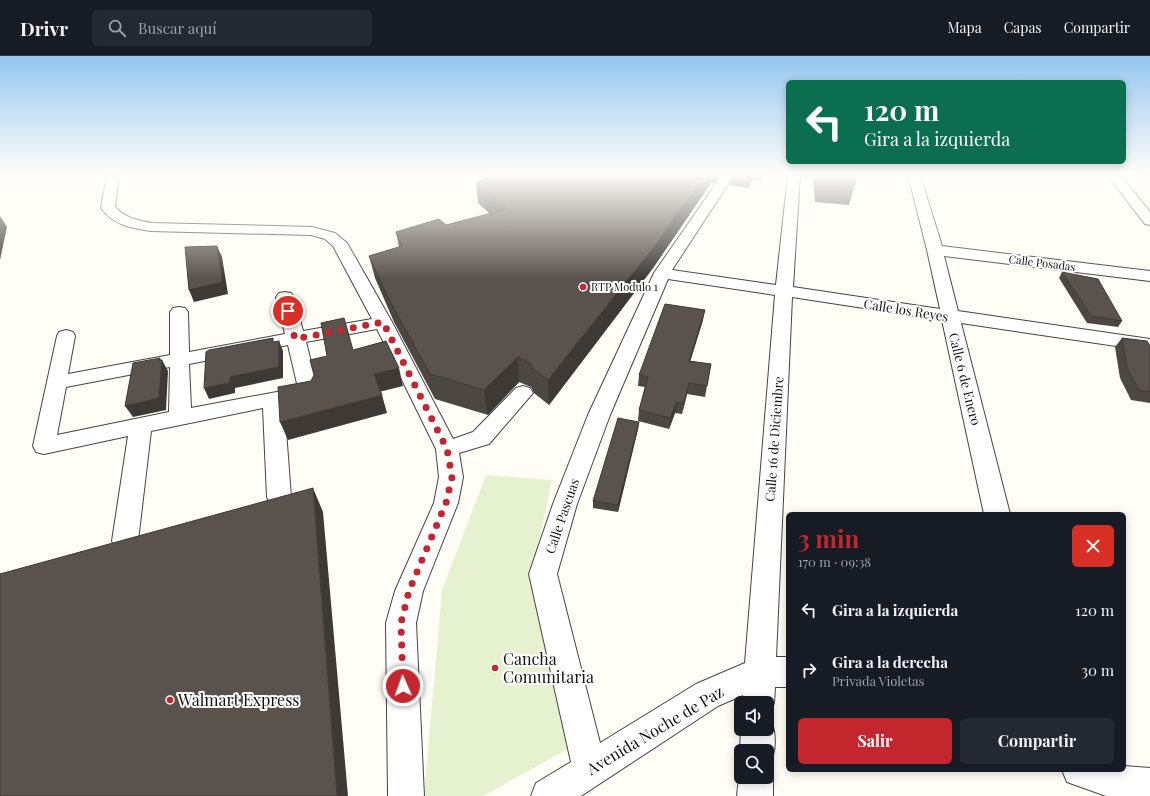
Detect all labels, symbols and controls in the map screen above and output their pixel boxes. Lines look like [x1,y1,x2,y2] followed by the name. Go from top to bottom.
[92,10,372,46] search box
[20,15,68,41] text: Drivr
[106,17,128,39] icon: search
[138,18,217,38] text: Buscar aquí
[947,18,982,37] text: Mapa
[1004,18,1042,37] text: Capas
[1064,18,1130,37] text: Compartir
[864,91,939,128] text: 120 m
[798,96,850,148] icon: left
[864,127,1010,151] text: Gira a la izquierda
[1008,251,1076,274] street label: Calle Posadas
[591,279,658,294] place label: RTP Modulo 1
[578,282,588,292] marker: RTP Modulo 1
[271,294,305,328] pin
[862,294,950,325] street label: Calle los Reyes
[277,300,299,322] icon: arrive
[946,331,985,427] street label: Calle 6 de Enero
[761,375,786,502] street label: Calle 16 de Diciembre
[541,476,582,556] street label: Calle Pascuas
[798,522,859,554] text: 3 min
[1072,525,1114,567] button: close
[798,553,871,570] text: 170 m · 09:38
[798,599,820,621] icon: left
[832,600,958,620] text: Gira a la izquierda
[1075,600,1114,620] text: 120 m
[503,648,594,687] place label: Cancha Comunitaria
[832,652,948,672] text: Gira a la derecha
[798,659,820,681] icon: right
[1081,660,1114,680] text: 30 m
[490,663,500,673] marker: Cancha Comunitaria
[382,665,424,707] position arrow
[832,672,924,689] text: Privada Violetas
[581,680,728,779] street label: Avenida Noche de Paz
[177,689,299,710] place label: Walmart Express
[165,695,175,705] marker: Walmart Express
[734,696,774,784] map controls
[734,696,774,736] button: sound
[798,718,952,764] button: Salir
[960,718,1114,764] button: Compartir
[734,744,774,784] button: search

